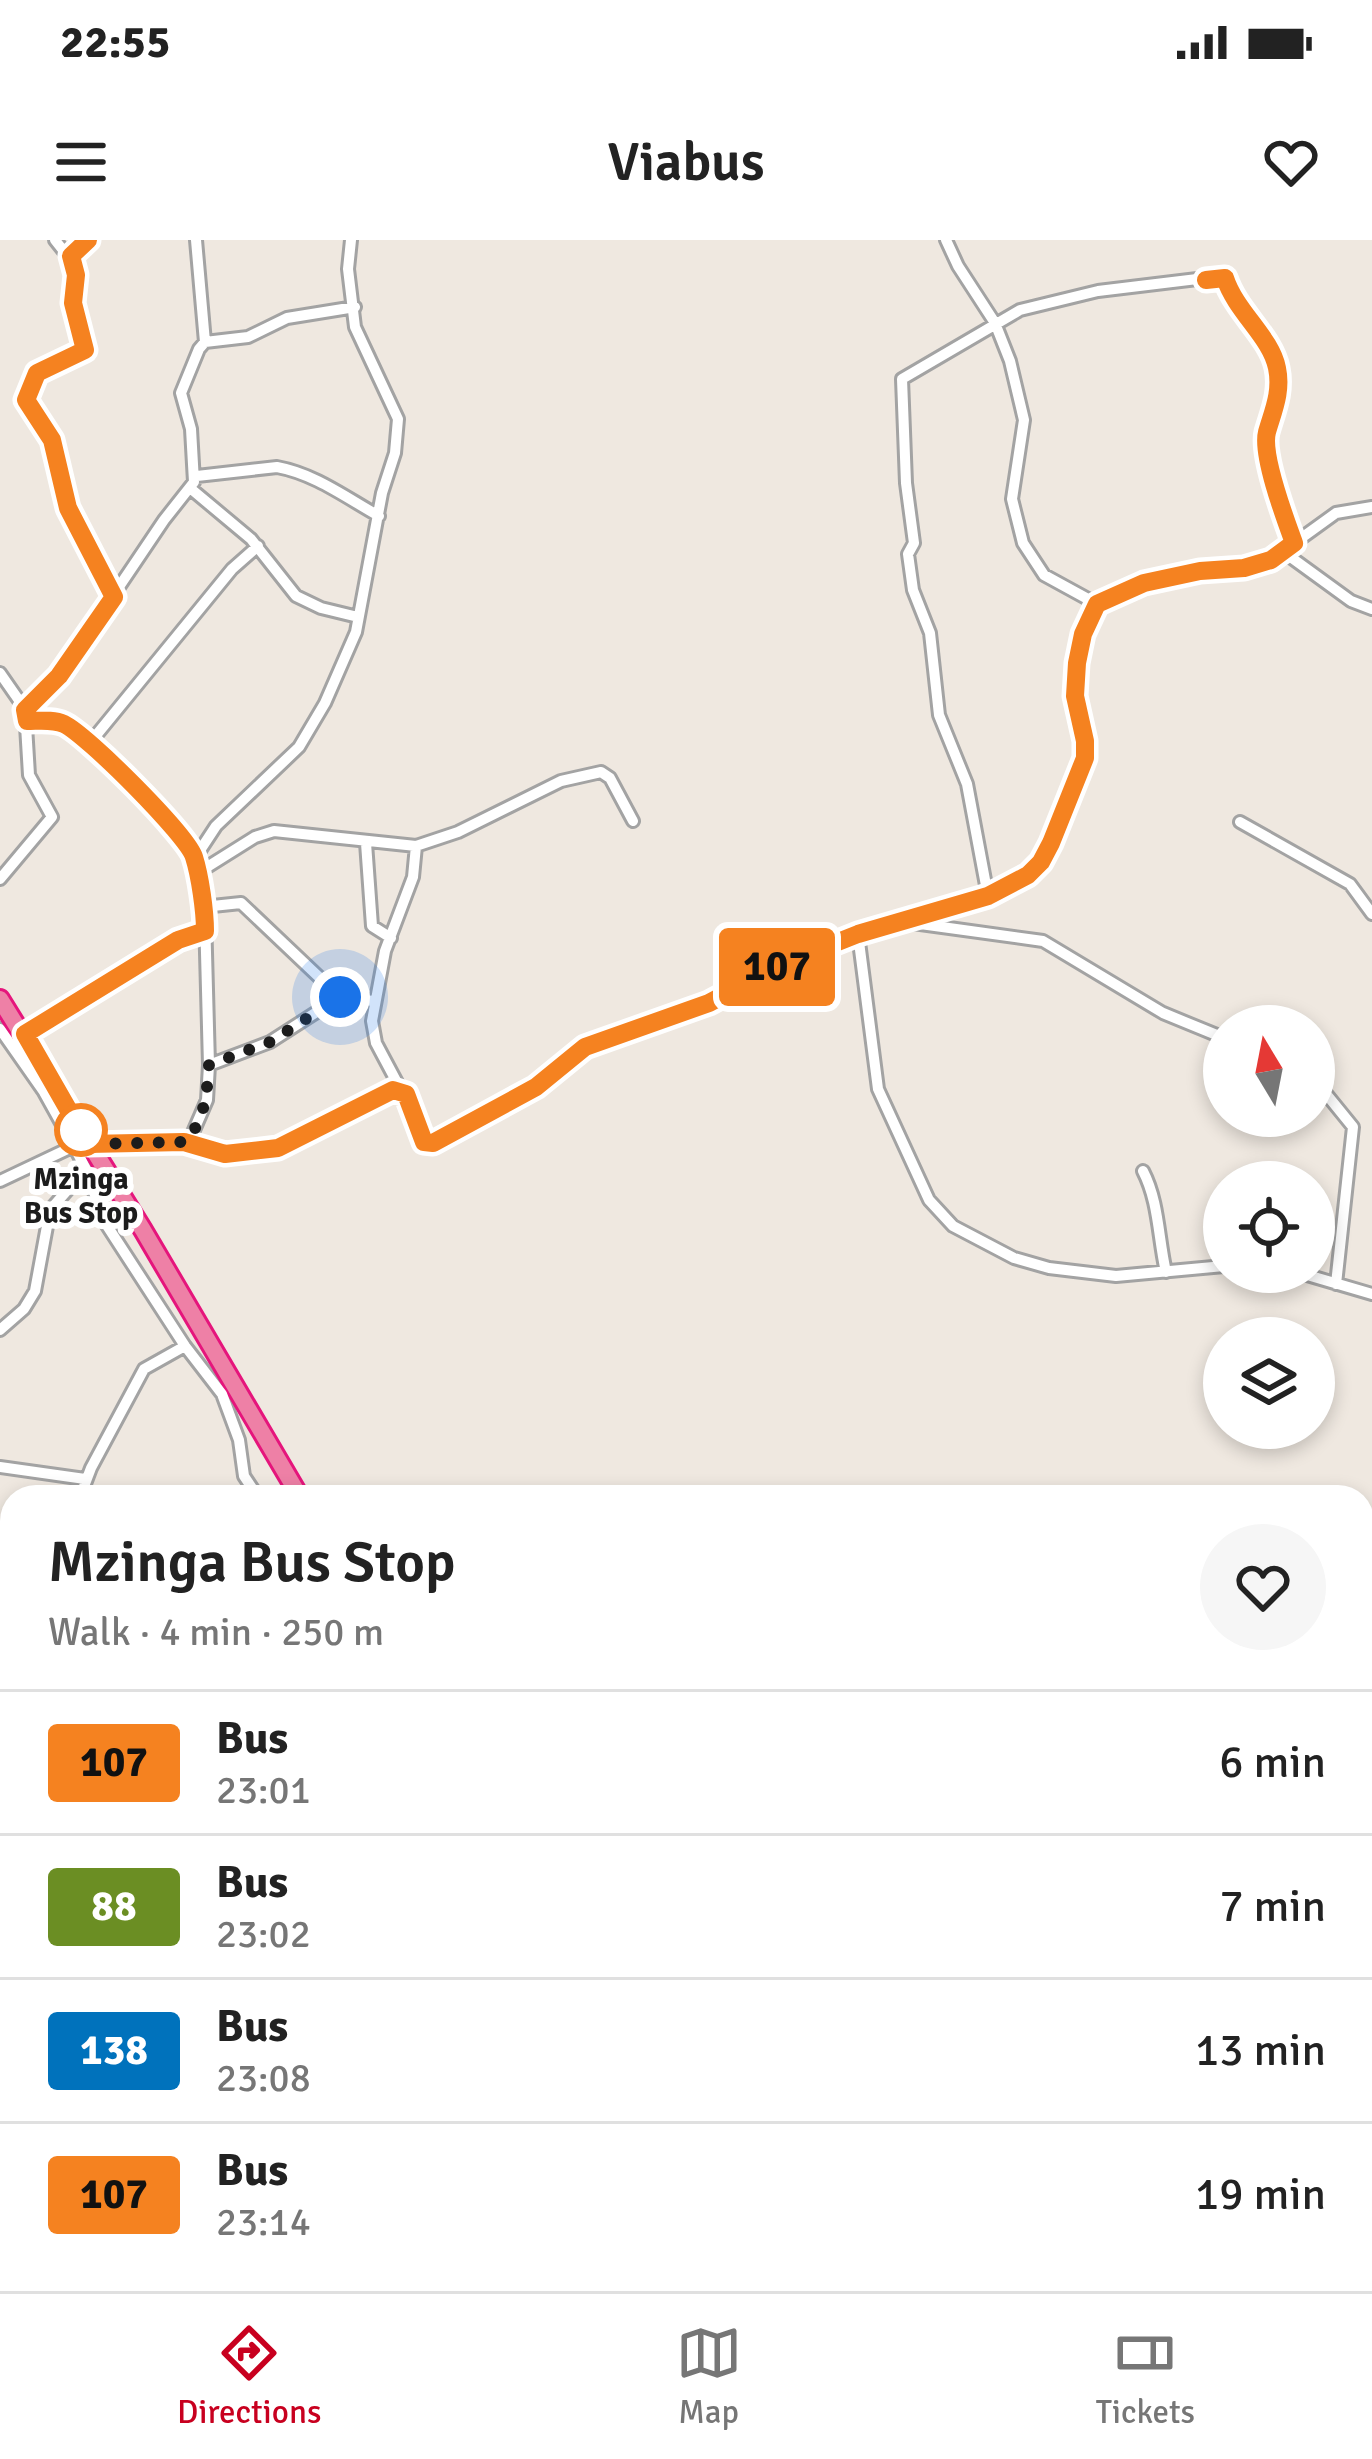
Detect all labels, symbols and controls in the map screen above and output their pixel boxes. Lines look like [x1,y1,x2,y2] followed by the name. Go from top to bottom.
[60,15,170,70] text: 22:55
[48,129,114,195] icon: menu
[608,129,764,196] text: Viabus
[1258,129,1324,195] icon: heart
[708,928,846,1006] line badge: 107
[743,941,811,992] text: 107
[310,967,370,1027] your location
[1203,1005,1335,1137] north arrow
[1203,1005,1335,1449] map controls
[56,1105,106,1155] marker: Mzinga Bus Stop
[24,1161,138,1232] place label: Mzinga Bus Stop
[1203,1161,1335,1293] button: locate
[1203,1317,1335,1449] button: layers
[1200,1524,1326,1650] button: heart
[48,1527,455,1598] text: Mzinga Bus Stop
[48,1608,384,1656] text: Walk · 4 min · 250 m
[216,1711,288,1766] text: Bus
[1219,1735,1326,1790] text: 6 min
[80,1737,148,1788] text: 107
[216,1766,311,1814] text: 23:01
[216,1855,288,1910] text: Bus
[1219,1879,1326,1934] text: 7 min
[91,1881,137,1932] text: 88
[216,1910,311,1958] text: 23:02
[216,1999,288,2054] text: Bus
[1195,2023,1326,2078] text: 13 min
[80,2025,148,2076] text: 138
[216,2054,311,2102] text: 23:08
[216,2143,288,2198] text: Bus
[1195,2167,1326,2222] text: 19 min
[80,2169,148,2220] text: 107
[216,2198,311,2246] text: 23:14
[177,2320,321,2433] tab: Directions
[676,2320,742,2433] tab: Map
[1096,2320,1195,2433] tab: Tickets

